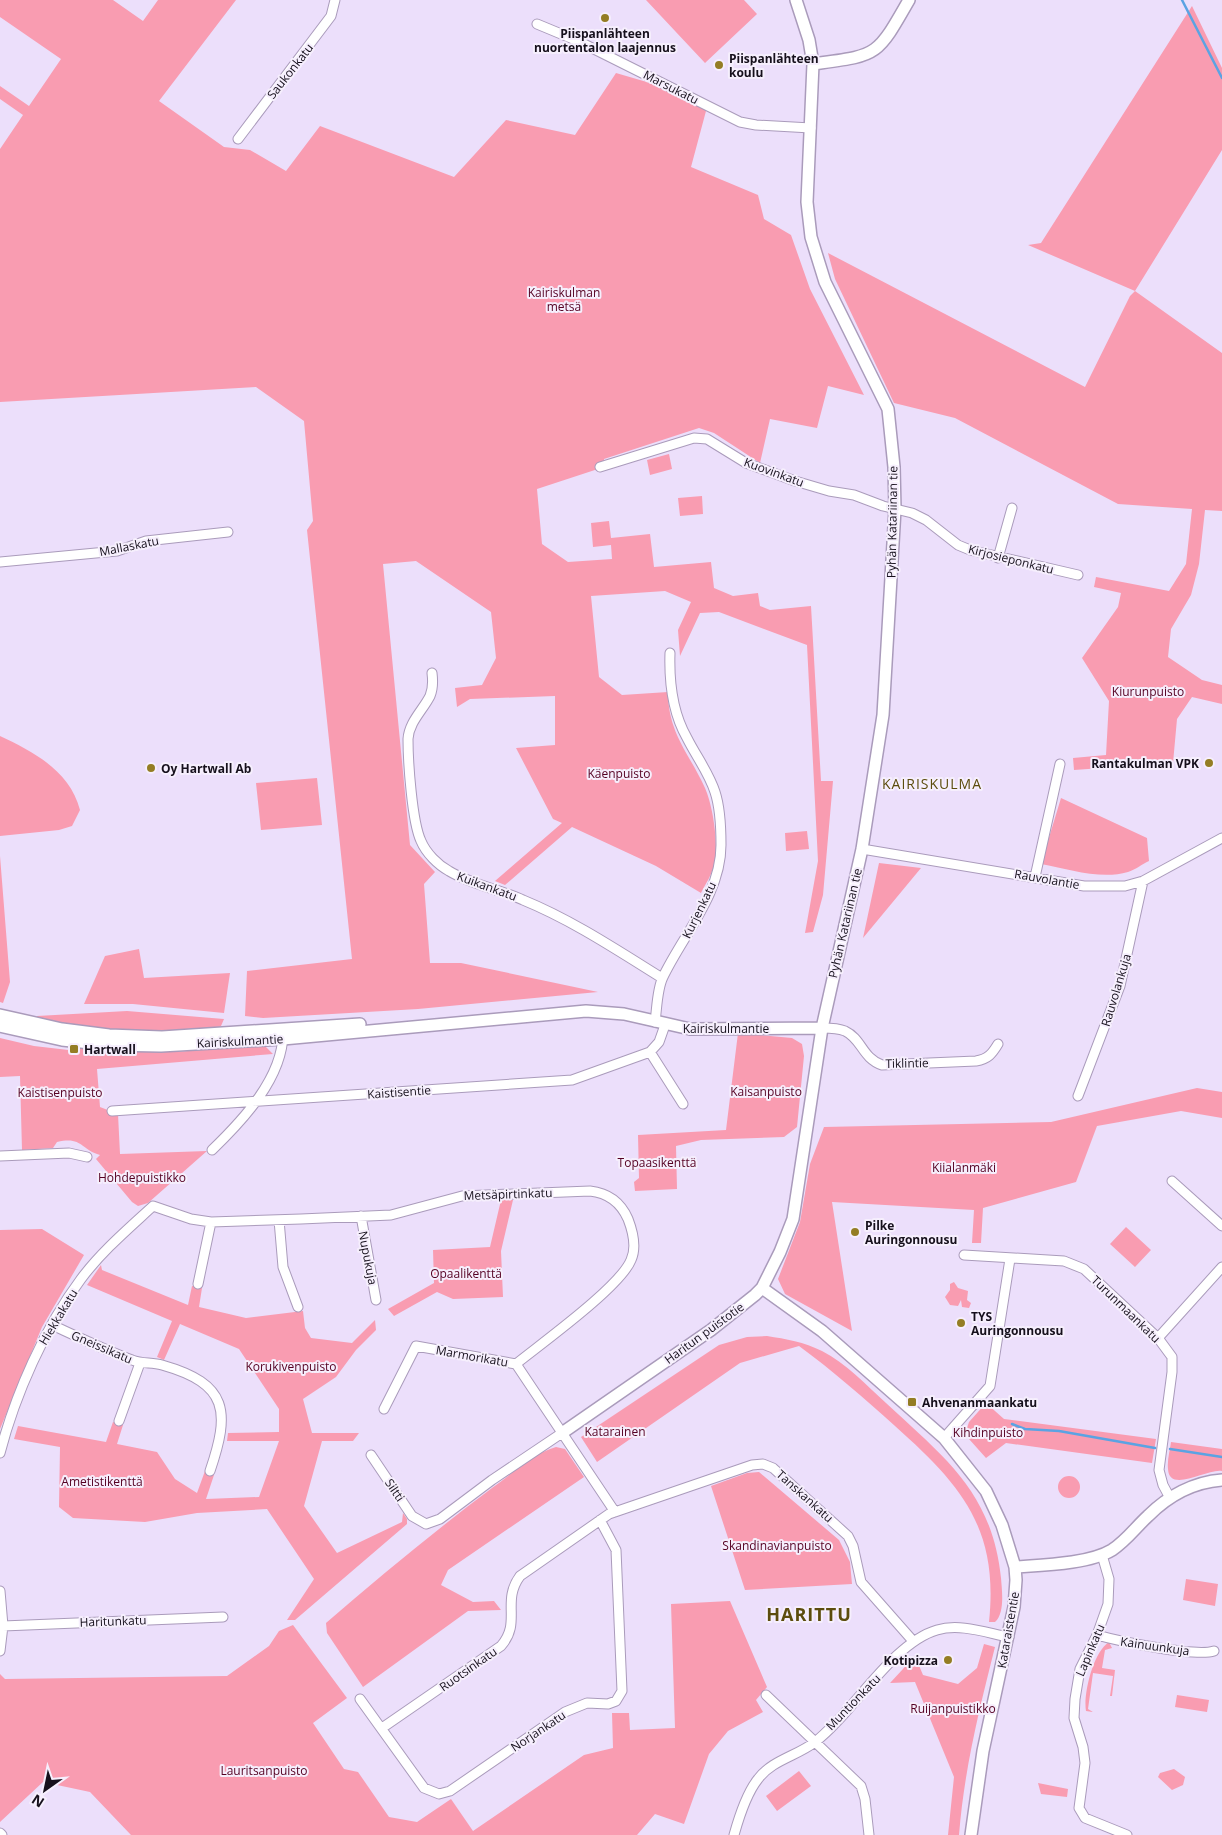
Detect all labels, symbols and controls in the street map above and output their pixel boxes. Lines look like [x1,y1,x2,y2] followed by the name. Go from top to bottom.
[599,12,611,24] marker: Piispanlähteen nuortentalon laajennus
[534,25,676,56] place label: Piispanlähteen nuortentalon laajennus
[263,40,317,102] street label: Saukonkatu
[729,50,819,81] place label: Piispanlähteen koulu
[713,59,725,71] marker: Piispanlähteen koulu
[640,66,702,108] street label: Marsukatu
[528,284,600,315] park label: Kairiskulman metsä
[742,453,806,491] street label: Kuovinkatu
[883,466,901,578] street label: Pyhän Katariinan tie
[98,532,160,560] street label: Mallaskatu
[966,540,1056,578] street label: Kirjosieponkatu
[1112,683,1184,700] park label: Kiurunpuisto
[1091,755,1199,772] place label: Rantakulman VPK
[1203,757,1215,769] marker: Rantakulman VPK
[161,760,252,777] place label: Oy Hartwall Ab
[145,762,157,774] marker: Oy Hartwall Ab
[587,765,651,782] park label: Käenpuisto
[882,774,982,793] district label: KAIRISKULMA
[1013,865,1081,893] street label: Rauvolantie
[824,866,866,980] street label: Pyhän Katariinan tie
[455,867,519,905] street label: Kuikankatu
[678,879,720,941] street label: Kurjenkatu
[1097,952,1135,1028] street label: Rauvolankuja
[683,1020,770,1037] street label: Kairiskulmantie
[196,1030,284,1052] street label: Kairiskulmantie
[84,1041,136,1058] place label: Hartwall
[68,1043,80,1055] marker: Hartwall
[885,1054,929,1072] street label: Tiklintie
[367,1081,432,1103] street label: Kaistisentie
[730,1083,802,1100] park label: Kaisanpuisto
[18,1084,102,1101] park label: Kaistisenpuisto
[618,1154,696,1171] park label: Topaasikenttä
[932,1159,996,1176] park label: Kiialanmäki
[98,1169,186,1186] park label: Hohdepuistikko
[463,1184,553,1204] street label: Metsäpirtinkatu
[865,1217,957,1248] place label: Pilke Auringonnousu
[849,1226,861,1238] marker: Pilke Auringonnousu
[354,1230,382,1286] street label: Nupukuja
[430,1265,502,1282] park label: Opaalikenttä
[1088,1272,1164,1346] street label: Turunmaankatu
[35,1286,81,1348] street label: Hiekkakatu
[661,1298,747,1368] street label: Haritun puistotie
[971,1308,1063,1339] place label: TYS Auringonnousu
[955,1317,967,1329] marker: TYS Auringonnousu
[69,1326,135,1368] street label: Gneissikatu
[434,1341,510,1371] street label: Marmorikatu
[245,1358,337,1375] park label: Korukivenpuisto
[922,1394,1037,1411] place label: Ahvenanmaankatu
[906,1396,918,1408] marker: Ahvenanmaankatu
[584,1423,646,1440] park label: Katarainen
[953,1424,1023,1441] park label: Kihdinpuisto
[773,1466,837,1526] street label: Tanskankatu
[61,1473,143,1490] park label: Ametistikenttä
[381,1475,409,1505] street label: Siltti
[722,1537,832,1554] park label: Skandinavianpuisto
[993,1590,1023,1670] street label: Kataraistentie
[766,1602,852,1626] district label: HARITTU
[79,1611,147,1631] street label: Haritunkatu
[1071,1621,1109,1679] street label: Lapinkatu
[1119,1633,1191,1659] street label: Kainuunkuja
[436,1643,500,1695] street label: Ruotsinkatu
[884,1652,938,1669] place label: Kotipizza
[942,1654,954,1666] marker: Kotipizza
[822,1670,884,1734] street label: Muntionkatu
[910,1700,996,1717] park label: Ruijanpuistikko
[507,1706,569,1756] street label: Norjankatu
[220,1762,308,1779] park label: Lauritsanpuisto
[20,1765,70,1815] north arrow
[28,1790,48,1812] text: N

